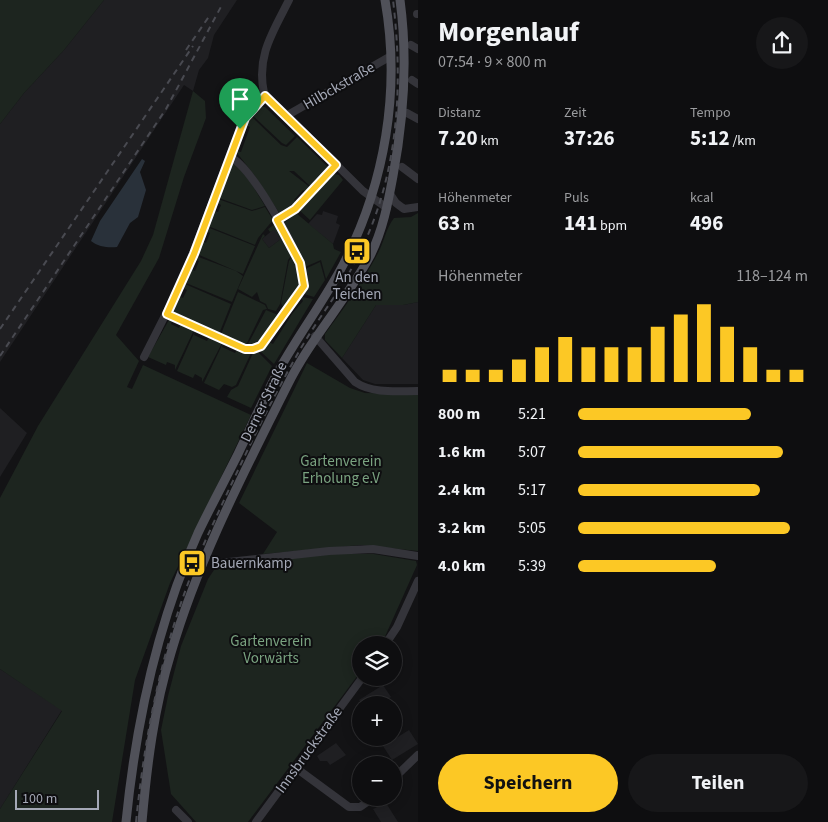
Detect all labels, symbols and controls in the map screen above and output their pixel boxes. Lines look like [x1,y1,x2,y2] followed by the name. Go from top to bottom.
[438,12,579,52] text: Morgenlauf
[756,17,808,69] button: share
[438,51,547,73] text: 07:54 · 9 × 800 m
[299,57,379,115] street label: Hilbckstraße
[219,78,261,129] pin
[226,85,254,113] icon: arrive
[438,103,481,123] text: Distanz
[564,103,586,123] text: Zeit
[690,103,731,123] text: Tempo
[438,123,478,153] text: 7.20
[564,123,615,153] text: 37:26
[690,123,730,153] text: 5:12
[478,131,499,151] text: km
[730,131,756,151] text: /km
[438,188,512,208] text: Höhenmeter
[564,188,589,208] text: Puls
[690,188,714,208] text: kcal
[438,208,460,238] text: 63
[564,208,597,238] text: 141
[690,208,723,238] text: 496
[460,216,475,236] text: m
[597,216,627,236] text: bpm
[342,236,372,266] bus stop icon: An den Teichen
[438,265,522,287] text: Höhenmeter
[736,265,808,287] text: 118–124 m
[333,267,381,305] place label: An den Teichen
[236,358,292,446] street label: Derner Straße
[438,403,480,425] text: 800 m
[518,403,546,425] text: 5:21
[438,441,485,463] text: 1.6 km
[518,441,546,463] text: 5:07
[300,451,382,489] park label: Gartenverein Erholung e.V
[438,479,485,501] text: 2.4 km
[518,479,546,501] text: 5:17
[438,517,485,539] text: 3.2 km
[518,517,546,539] text: 5:05
[177,548,207,578] bus stop icon: Bauernkamp
[211,553,292,574] place label: Bauernkamp
[438,555,485,577] text: 4.0 km
[518,555,546,577] text: 5:39
[230,631,312,669] park label: Gartenverein Vorwärts
[352,636,402,806] map controls
[352,636,402,686] button: layers
[352,696,402,746] button: +
[270,703,348,797] street label: Innsbruckstraße
[438,754,618,812] button: Speichern
[628,754,808,812] button: Teilen
[352,756,402,806] button: −
[15,787,99,810] scale bar
[22,789,57,809] text: 100 m

